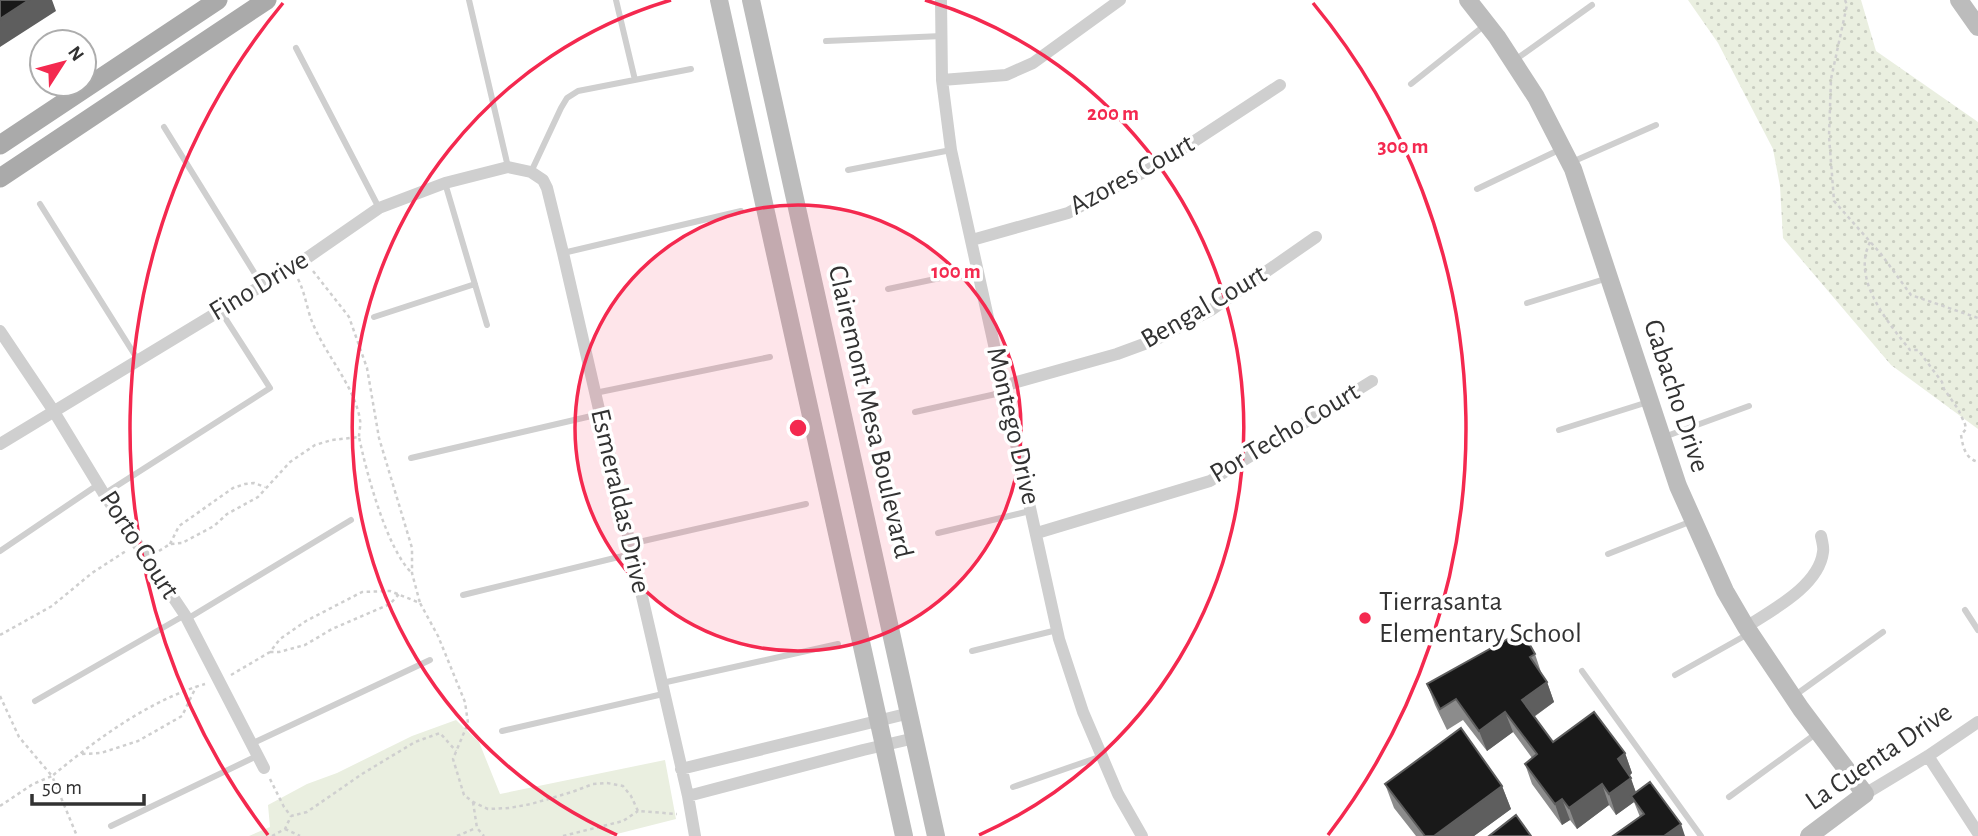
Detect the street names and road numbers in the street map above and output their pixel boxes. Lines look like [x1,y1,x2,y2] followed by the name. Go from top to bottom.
[1065,129,1199,221] street label: Azores Court
[205,246,313,326] street label: Fino Drive
[1137,260,1271,354] street label: Bengal Court
[823,263,917,561] street label: Clairemont Mesa Boulevard
[1638,316,1714,476] street label: Gabacho Drive
[981,344,1045,508] street label: Montego Drive
[1205,378,1365,488] street label: Por Techo Court
[585,406,655,596] street label: Esmeraldas Drive
[94,486,184,604] street label: Porto Court
[1801,698,1957,816] street label: La Cuenta Drive

